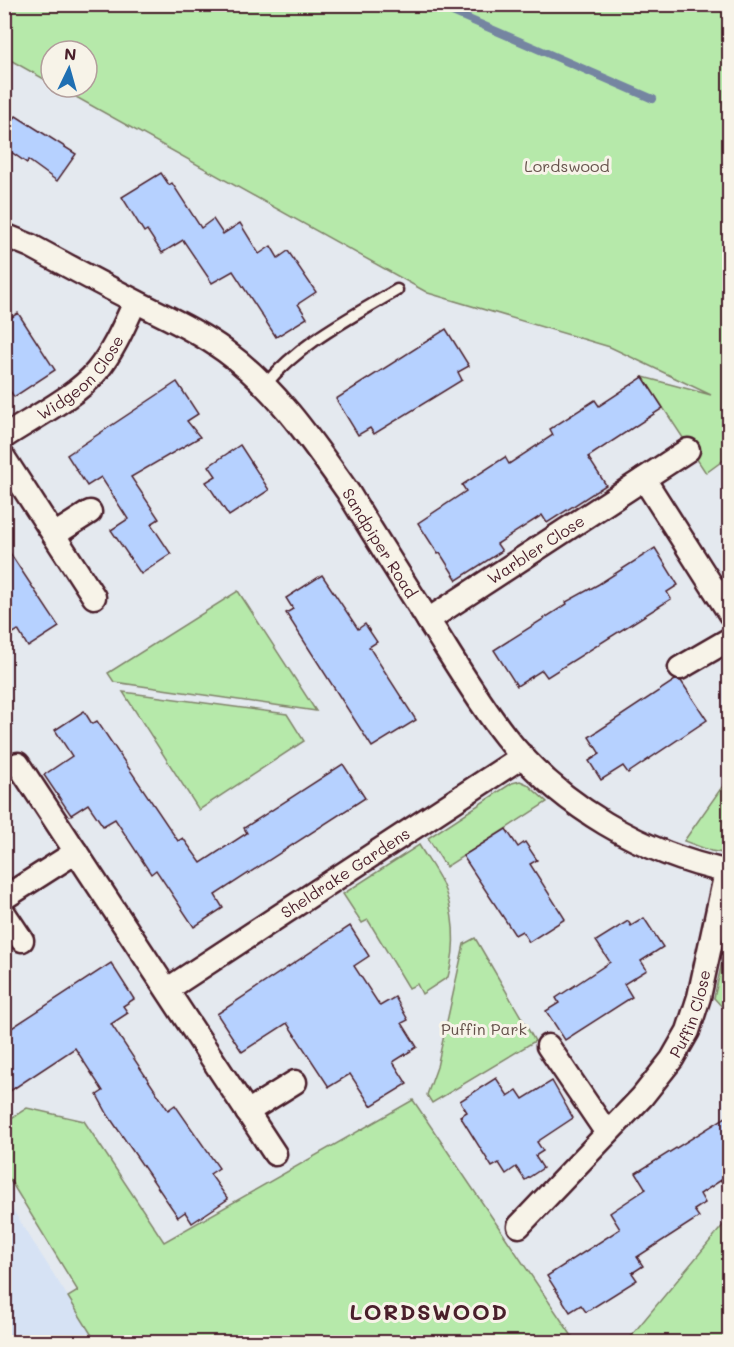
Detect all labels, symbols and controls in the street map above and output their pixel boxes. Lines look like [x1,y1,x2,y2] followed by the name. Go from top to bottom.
[39,39,99,99] north arrow
[63,43,77,65] text: N
[524,155,610,176] park label: Lordswood
[33,331,128,424] street label: Widgeon Close
[338,484,422,602] street label: Sandpiper Road
[483,510,588,588] street label: Warbler Close
[276,822,414,922] street label: Sheldrake Gardens
[664,968,715,1061] street label: Puffin Close
[441,1018,527,1039] park label: Puffin Park
[349,1297,509,1326] district label: LORDSWOOD

